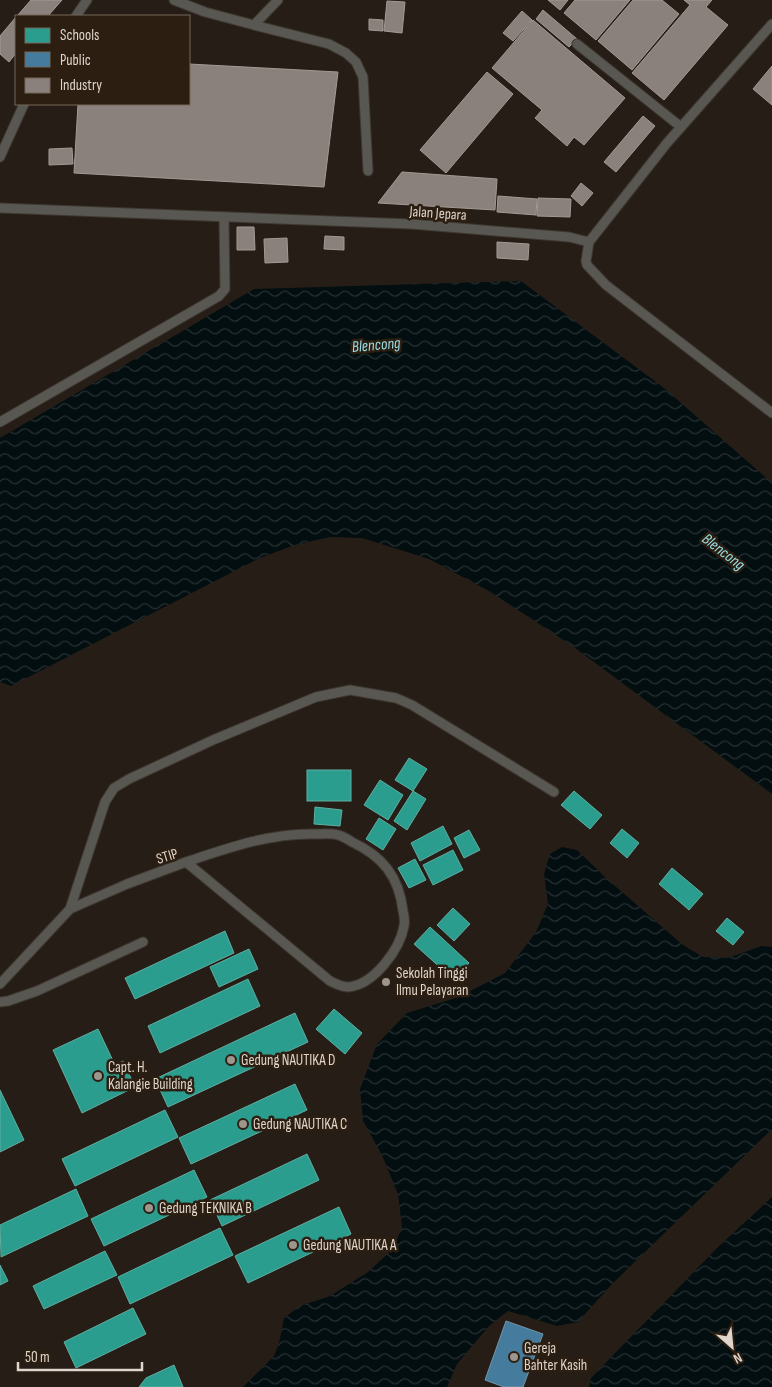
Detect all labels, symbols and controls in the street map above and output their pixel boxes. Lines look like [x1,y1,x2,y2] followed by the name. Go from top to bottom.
[15,15,190,105] legend
[60,26,99,45] text: Schools
[60,51,91,70] text: Public
[60,76,102,95] text: Industry
[408,202,467,225] street label: Jalan Jepara
[351,334,402,357] water label: Blencong
[698,530,749,575] water label: Blencong
[154,844,180,869] street label: STIP
[396,964,469,1000] place label: Sekolah Tinggi Ilmu Pelayaran
[380,976,392,988] marker: Sekolah Tinggi Ilmu Pelayaran
[241,1051,335,1070] place label: Gedung NAUTIKA D
[225,1054,237,1066] marker: Gedung NAUTIKA D
[108,1058,193,1094] place label: Capt. H. Kalangie Building
[92,1070,104,1082] marker: Capt. H. Kalangie Building
[253,1115,347,1134] place label: Gedung NAUTIKA C
[237,1118,249,1130] marker: Gedung NAUTIKA C
[159,1199,252,1218] place label: Gedung TEKNIKA B
[143,1202,155,1214] marker: Gedung TEKNIKA B
[303,1236,397,1255] place label: Gedung NAUTIKA A
[287,1239,299,1251] marker: Gedung NAUTIKA A
[707,1322,757,1372] north arrow
[524,1339,587,1375] place label: Gereja Bahter Kasih
[18,1340,141,1372] scale bar
[25,1348,50,1367] text: 50 m
[730,1349,745,1367] text: N
[508,1351,520,1363] marker: Gereja Bahter Kasih

